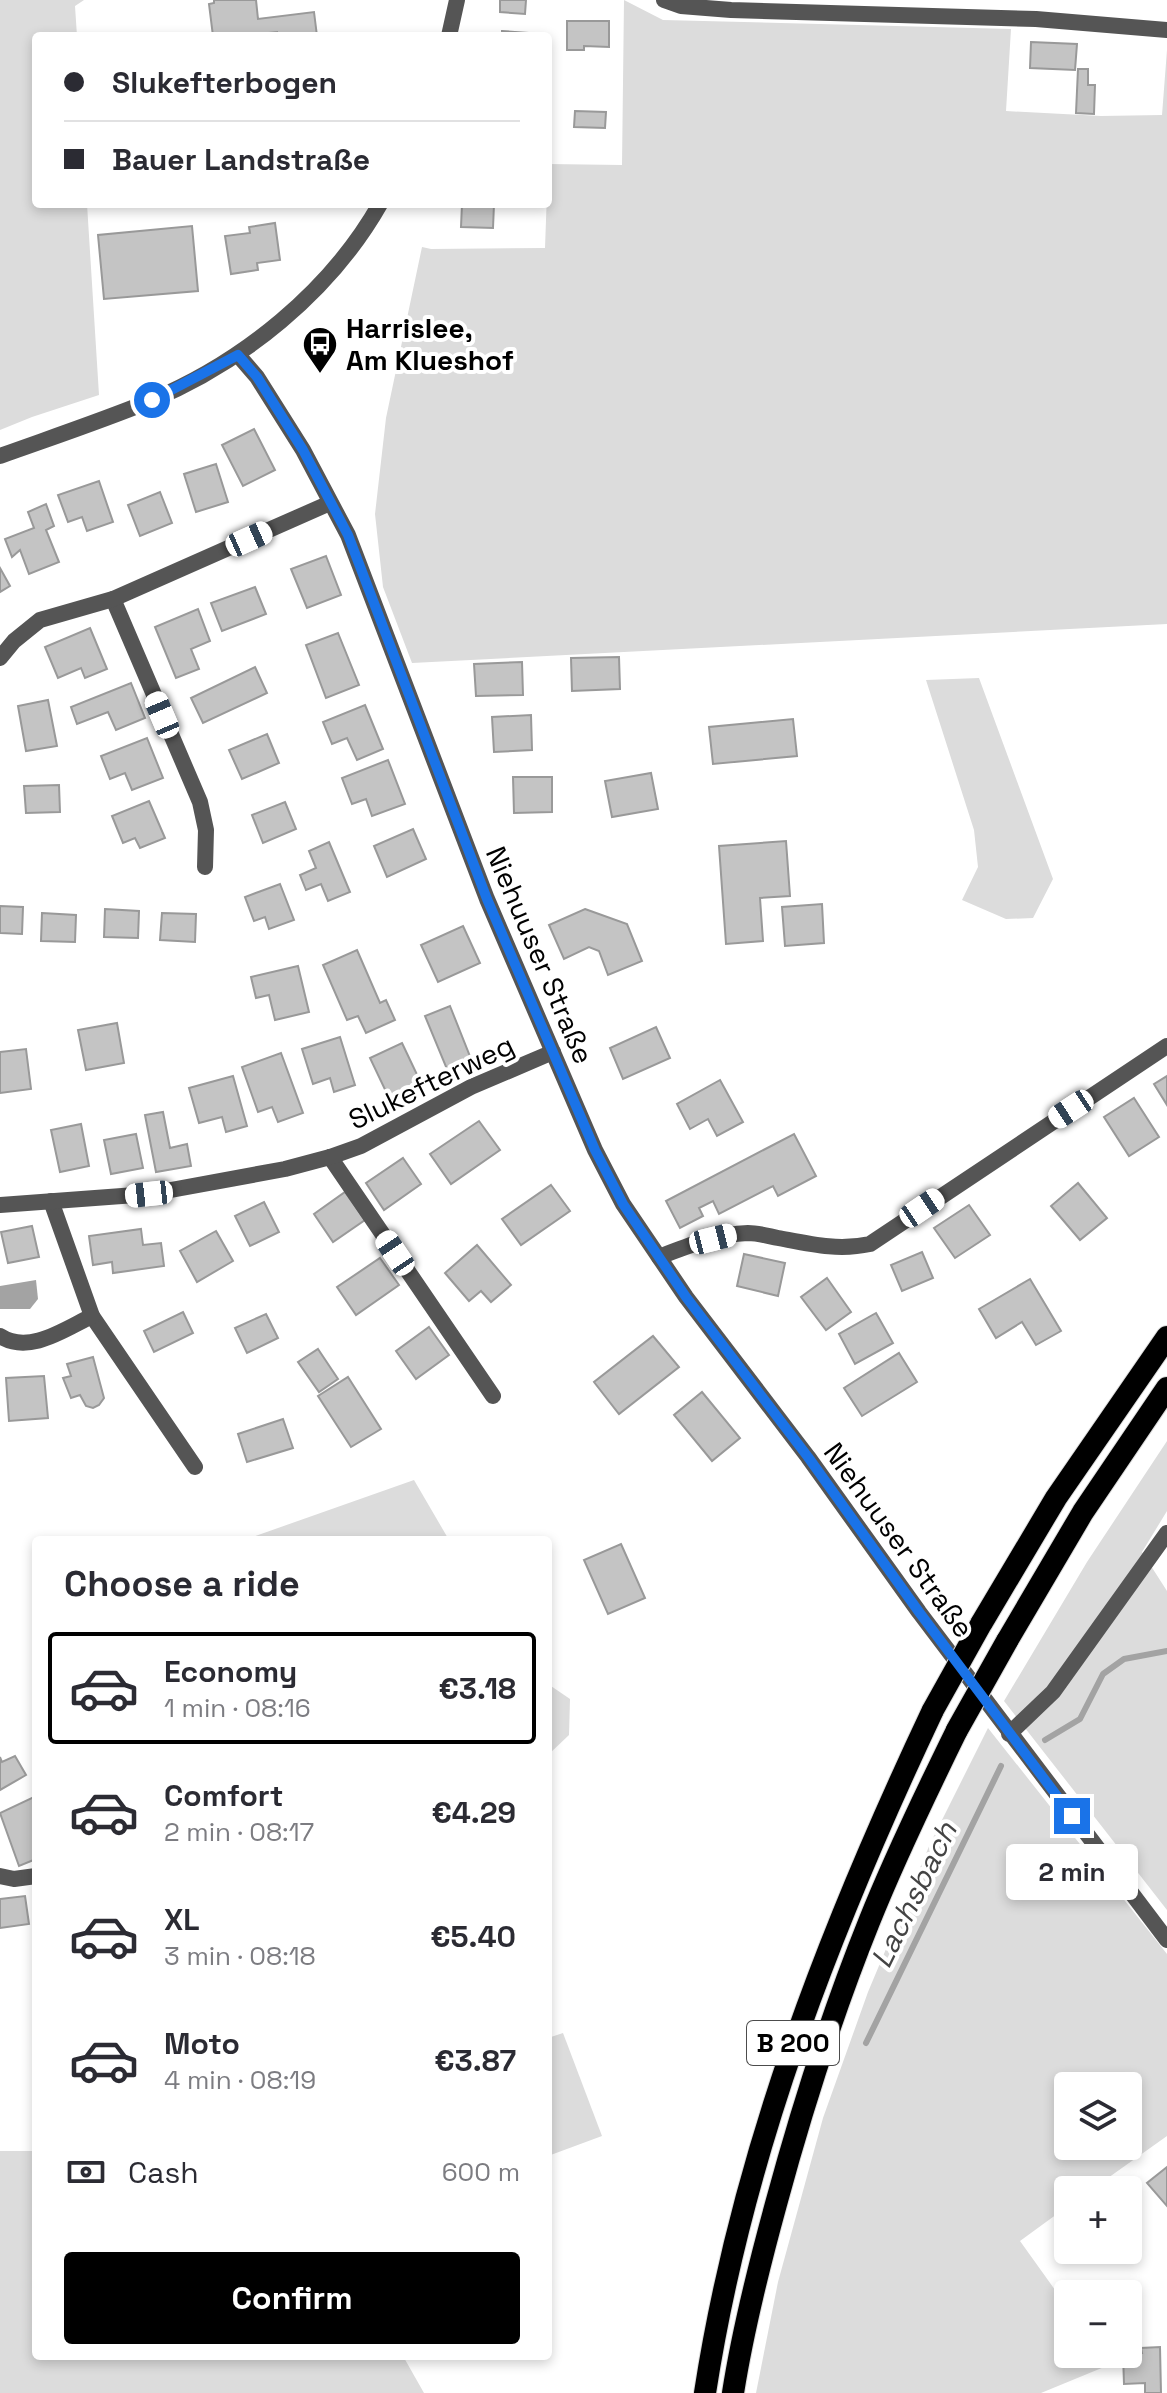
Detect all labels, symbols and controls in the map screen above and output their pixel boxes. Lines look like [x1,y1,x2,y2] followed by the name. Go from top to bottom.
[112,63,337,102] text: Slukefterbogen
[112,140,370,179] text: Bauer Landstraße
[346,310,514,378] place label: Harrislee, Am Klueshof
[301,325,339,375] bus stop icon: Harrislee, Am Klueshof
[134,382,170,418] route start
[222,518,276,560] car
[142,688,182,742] car
[478,841,602,1069] street label: Niehuuser Straße
[342,1026,520,1138] street label: Slukefterweg
[1044,1086,1098,1132] car
[124,1180,174,1208] car
[895,1185,949,1231] car
[687,1222,739,1256] car
[372,1226,418,1280] car
[816,1435,982,1645] street label: Niehuuser Straße
[64,1561,300,1607] text: Choose a ride
[68,1652,140,1724] icon: car
[164,1652,297,1691] text: Economy
[438,1669,516,1708] text: €3.18
[164,1691,311,1725] text: 1 min · 08:16
[68,1776,140,1848] icon: car
[164,1776,283,1815] text: Comfort
[431,1793,516,1832] text: €4.29
[1054,1798,1090,1834] route end
[164,1815,314,1849] text: 2 min · 08:17
[861,1815,966,1974] water label: Lachsbach
[1006,1844,1138,1900] callout: 2 min
[1038,1855,1106,1889] text: 2 min
[68,1900,140,1972] icon: car
[164,1900,200,1939] text: XL
[430,1917,516,1956] text: €5.40
[164,1939,316,1973] text: 3 min · 08:18
[747,2021,839,2065] road number: B 200
[68,2024,140,2096] icon: car
[164,2024,240,2063] text: Moto
[434,2041,516,2080] text: €3.87
[164,2063,316,2097] text: 4 min · 08:19
[1054,2072,1142,2368] map controls
[1054,2072,1142,2160] button: layers
[64,2150,108,2194] icon: cash
[128,2153,199,2192] text: Cash
[442,2155,520,2189] text: 600 m
[1054,2176,1142,2264] button: +
[64,2252,520,2344] button: Confirm
[1054,2280,1142,2368] button: −

